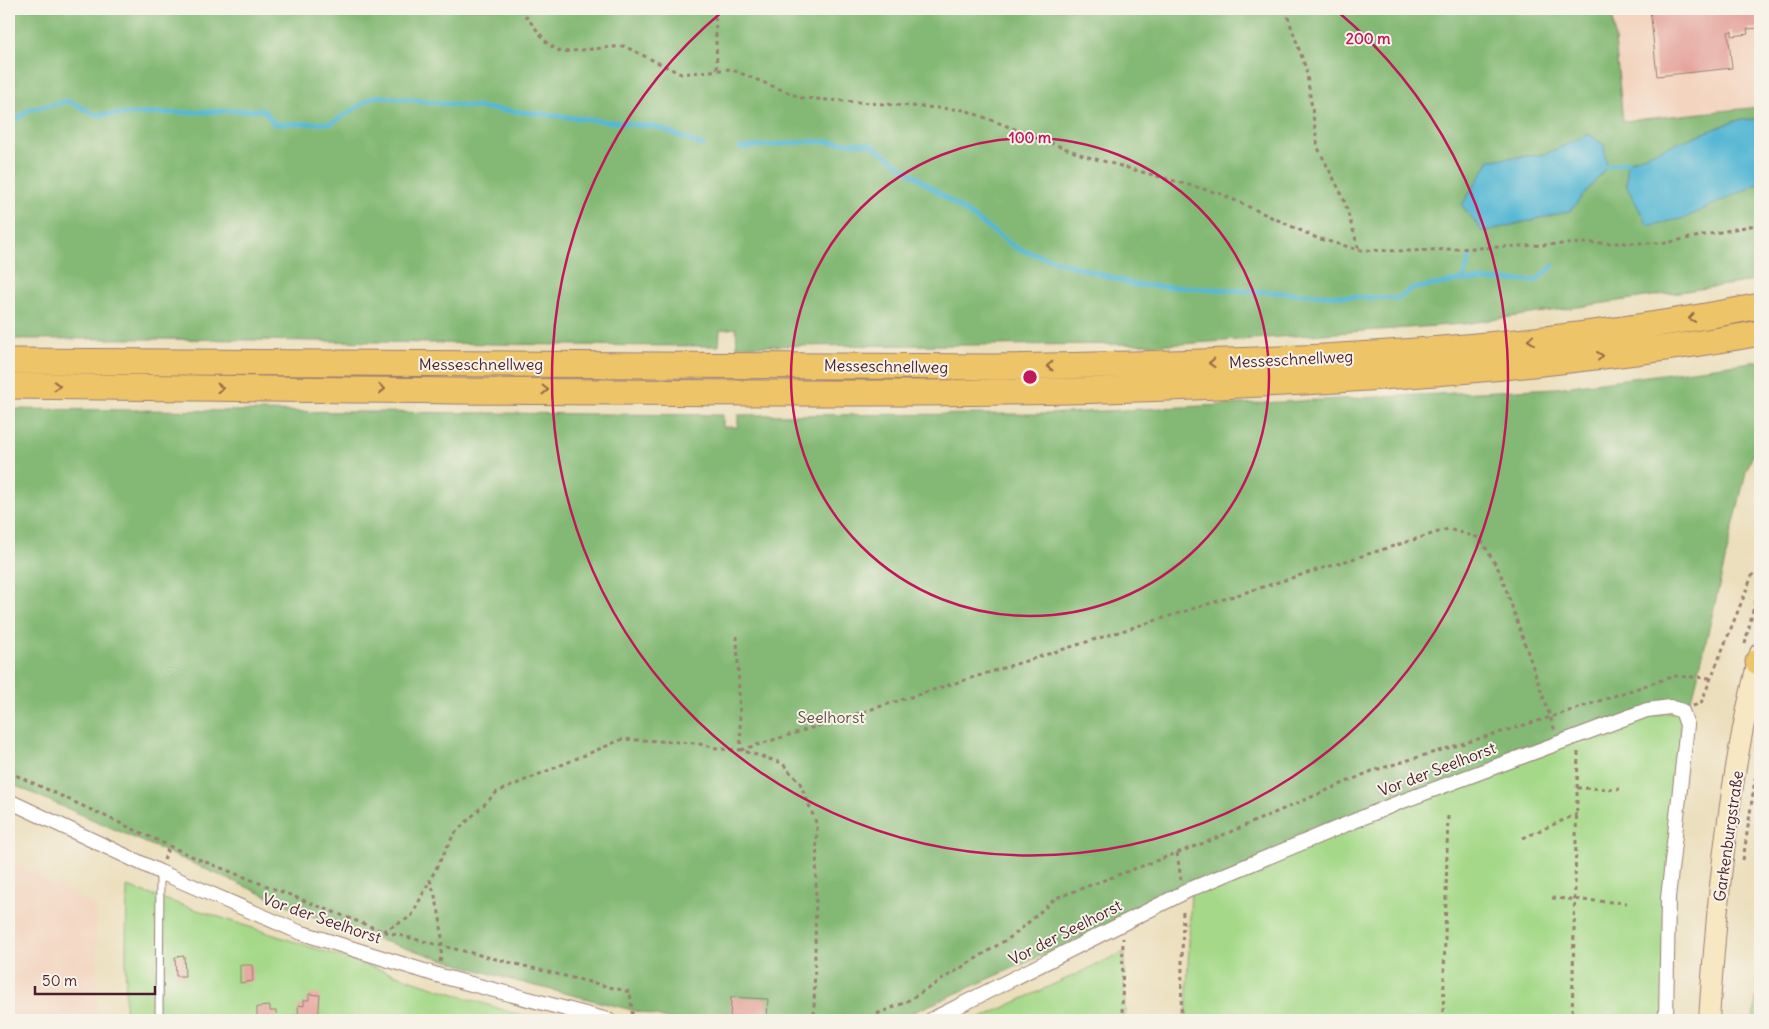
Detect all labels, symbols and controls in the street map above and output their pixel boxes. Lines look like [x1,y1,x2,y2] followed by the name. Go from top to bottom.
[1346,29,1390,48] text: 200 m
[1009,128,1051,147] text: 100 m
[1688,313,1697,323] one-way arrow
[1527,335,1535,346] one-way arrow
[1228,346,1354,372] street label: Messeschnellweg
[1597,351,1605,362] one-way arrow
[419,354,543,374] street label: Messeschnellweg
[824,355,948,377] street label: Messeschnellweg
[1208,357,1216,368] one-way arrow
[1045,361,1053,371] one-way arrow
[1021,368,1039,386] centre of rings
[54,381,62,392] one-way arrow
[216,383,224,393] one-way arrow
[379,384,387,394] one-way arrow
[541,385,549,396] one-way arrow
[797,707,865,727] park label: Seelhorst
[1375,737,1499,801] street label: Vor der Seelhorst
[1709,769,1747,903] street label: Garkenburgstraße
[260,888,385,948] street label: Vor der Seelhorst
[1005,895,1125,969] street label: Vor der Seelhorst
[35,964,155,996] scale bar
[42,971,77,990] text: 50 m

